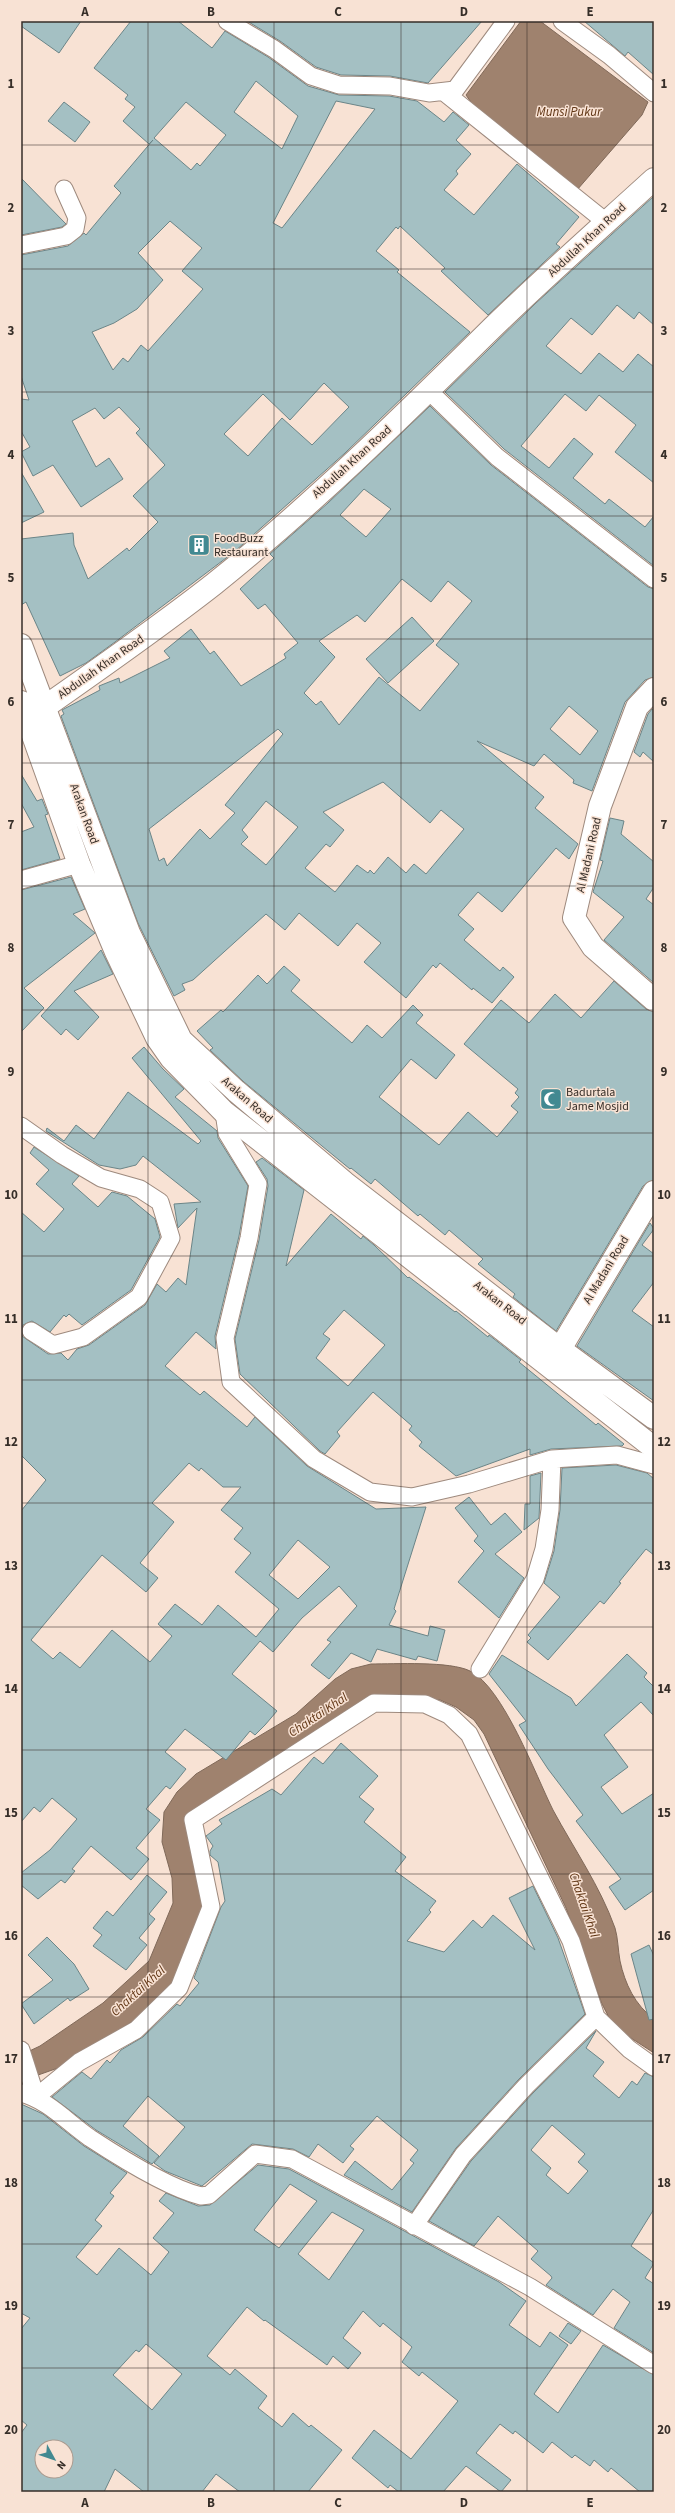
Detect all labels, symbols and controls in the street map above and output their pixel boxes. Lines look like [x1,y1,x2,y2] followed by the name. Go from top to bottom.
[80,3,89,21] text: A
[207,3,215,21] text: B
[334,3,342,21] text: C
[460,3,468,21] text: D
[586,3,594,21] text: E
[8,75,15,93] text: 1
[661,75,668,93] text: 1
[537,103,602,121] water label: Munsi Pukur
[8,199,15,217] text: 2
[544,199,630,281] street label: Abdullah Khan Road
[661,199,668,217] text: 2
[8,322,15,340] text: 3
[661,322,668,340] text: 3
[309,422,395,502] street label: Abdullah Khan Road
[8,446,15,464] text: 4
[661,446,668,464] text: 4
[214,530,268,561] place label: FoodBuzz Restaurant
[186,532,212,558] building icon: FoodBuzz Restaurant
[8,569,15,587] text: 5
[661,569,668,587] text: 5
[54,631,148,703] street label: Abdullah Khan Road
[8,693,15,711] text: 6
[661,693,668,711] text: 6
[65,781,103,847] street label: Arakan Road
[8,816,15,834] text: 7
[572,816,606,894] street label: Al Madani Road
[661,816,668,834] text: 7
[8,939,15,957] text: 8
[661,939,668,957] text: 8
[8,1063,15,1081] text: 9
[661,1063,668,1081] text: 9
[218,1073,276,1127] street label: Arakan Road
[566,1084,629,1115] place label: Badurtala Jame Mosjid
[538,1086,564,1112] mosque icon: Badurtala Jame Mosjid
[4,1186,18,1204] text: 10
[657,1186,671,1204] text: 10
[579,1233,633,1307] street label: Al Madani Road
[470,1277,530,1329] street label: Arakan Road
[4,1310,18,1328] text: 11
[657,1310,671,1328] text: 11
[4,1433,18,1451] text: 12
[657,1433,671,1451] text: 12
[4,1557,18,1575] text: 13
[657,1557,671,1575] text: 13
[4,1680,18,1698] text: 14
[657,1680,671,1698] text: 14
[285,1688,352,1741] water label: Chaktai Khal
[4,1804,18,1822] text: 15
[657,1804,671,1822] text: 15
[564,1870,604,1941] water label: Chaktai Khal
[4,1927,18,1945] text: 16
[657,1927,671,1945] text: 16
[107,1961,170,2020] water label: Chaktai Khal
[4,2050,18,2068] text: 17
[657,2050,671,2068] text: 17
[4,2174,18,2192] text: 18
[657,2174,671,2192] text: 18
[4,2297,18,2315] text: 19
[657,2297,671,2315] text: 19
[4,2421,18,2439] text: 20
[657,2421,671,2439] text: 20
[34,2439,74,2479] north arrow
[53,2457,69,2473] text: N
[80,2494,89,2512] text: A
[207,2494,215,2512] text: B
[334,2494,342,2512] text: C
[460,2494,468,2512] text: D
[586,2494,594,2512] text: E

